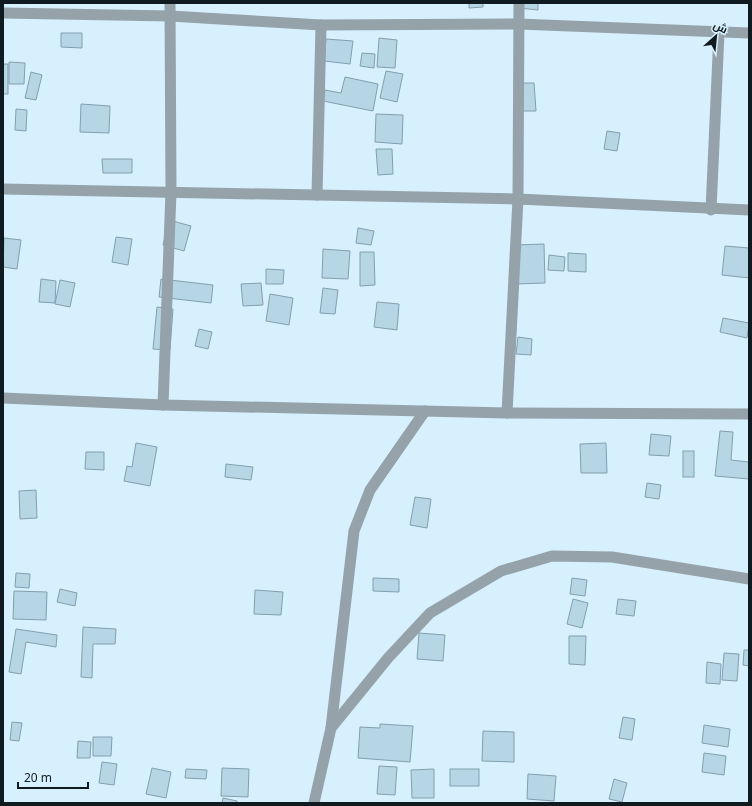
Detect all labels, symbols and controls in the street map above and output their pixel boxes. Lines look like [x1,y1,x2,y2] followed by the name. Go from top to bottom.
[696,16,736,56] north arrow
[711,17,730,37] text: ش
[18,764,88,790] scale bar
[24,769,52,786] text: 20 m

